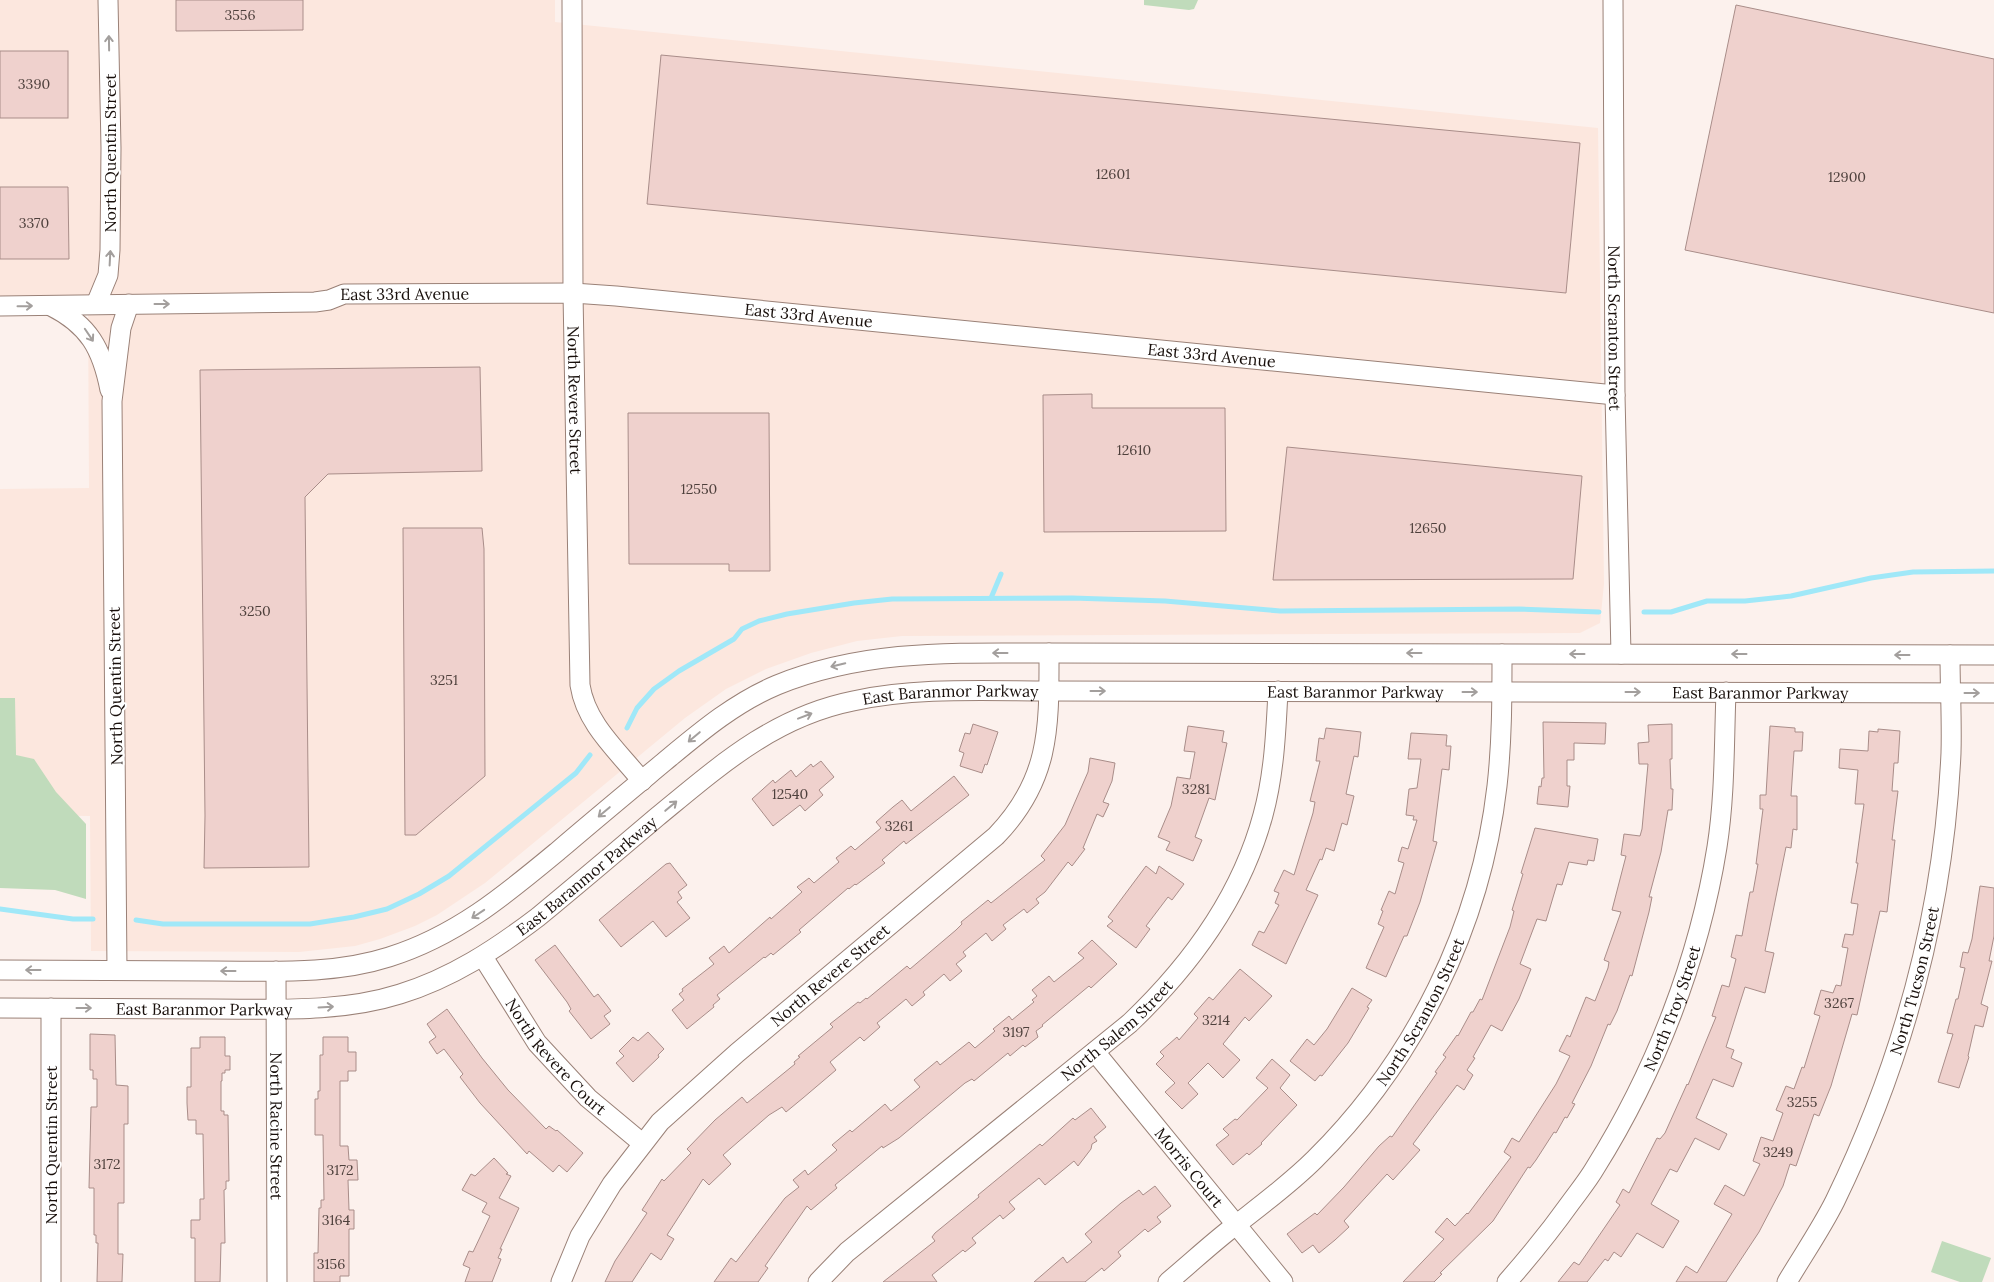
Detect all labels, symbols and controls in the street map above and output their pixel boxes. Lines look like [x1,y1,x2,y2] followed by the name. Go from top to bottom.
[224,6,256,24] house number: 3556
[104,35,114,52] one-way arrow
[100,73,120,232] street label: North Quentin Street
[18,75,50,93] house number: 3390
[1096,165,1130,183] house number: 12601
[1828,168,1866,186] house number: 12900
[19,214,49,232] house number: 3370
[1604,245,1625,412] street label: North Scranton Street
[105,250,114,266] one-way arrow
[340,283,469,304] street label: East 33rd Avenue
[154,299,170,308] one-way arrow
[744,299,874,331] street label: East 33rd Avenue
[17,301,33,311] one-way arrow
[564,325,586,475] street label: North Revere Street
[84,328,94,342] one-way arrow
[1147,339,1277,371] street label: East 33rd Avenue
[1117,441,1151,459] house number: 12610
[681,480,717,498] house number: 12550
[1409,519,1447,537] house number: 12650
[239,602,271,620] house number: 3250
[104,606,126,766] street label: North Quentin Street
[992,648,1008,658] one-way arrow
[1406,648,1422,658] one-way arrow
[1569,649,1585,659] one-way arrow
[1731,649,1748,659] one-way arrow
[1894,650,1910,660] one-way arrow
[831,661,847,670] one-way arrow
[430,671,458,689] house number: 3251
[861,680,1039,709] street label: East Baranmor Parkway
[1267,681,1444,702] street label: East Baranmor Parkway
[1672,682,1849,703] street label: East Baranmor Parkway
[1090,686,1106,696] one-way arrow
[1462,687,1478,697] one-way arrow
[1624,687,1641,697] one-way arrow
[1964,688,1980,698] one-way arrow
[796,711,812,720] one-way arrow
[688,731,701,742] one-way arrow
[1182,780,1210,798] house number: 3281
[772,785,808,803] house number: 12540
[664,800,677,812] one-way arrow
[598,806,611,817] one-way arrow
[512,811,661,940] street label: East Baranmor Parkway
[885,817,913,835] house number: 3261
[1885,904,1943,1057] street label: North Tucson Street
[471,909,485,919] one-way arrow
[767,919,894,1031] street label: North Revere Street
[1372,934,1469,1090] street label: North Scranton Street
[1639,942,1705,1074] street label: North Troy Street
[25,965,42,975] one-way arrow
[220,966,236,976] one-way arrow
[1057,975,1177,1085] street label: North Salem Street
[1824,994,1854,1012] house number: 3267
[501,995,611,1120] street label: North Revere Court
[116,999,293,1019] street label: East Baranmor Parkway
[75,1003,91,1013] one-way arrow
[317,1003,333,1012] one-way arrow
[1202,1011,1230,1029] house number: 3214
[1002,1023,1030,1041] house number: 3197
[266,1052,287,1201] street label: North Racine Street
[41,1065,61,1224] street label: North Quentin Street
[1787,1093,1817,1111] house number: 3255
[1151,1123,1228,1212] street label: Morris Court
[1763,1143,1793,1161] house number: 3249
[94,1155,120,1173] house number: 3172
[327,1161,353,1179] house number: 3172
[322,1211,351,1229] house number: 3164
[317,1255,345,1273] house number: 3156

